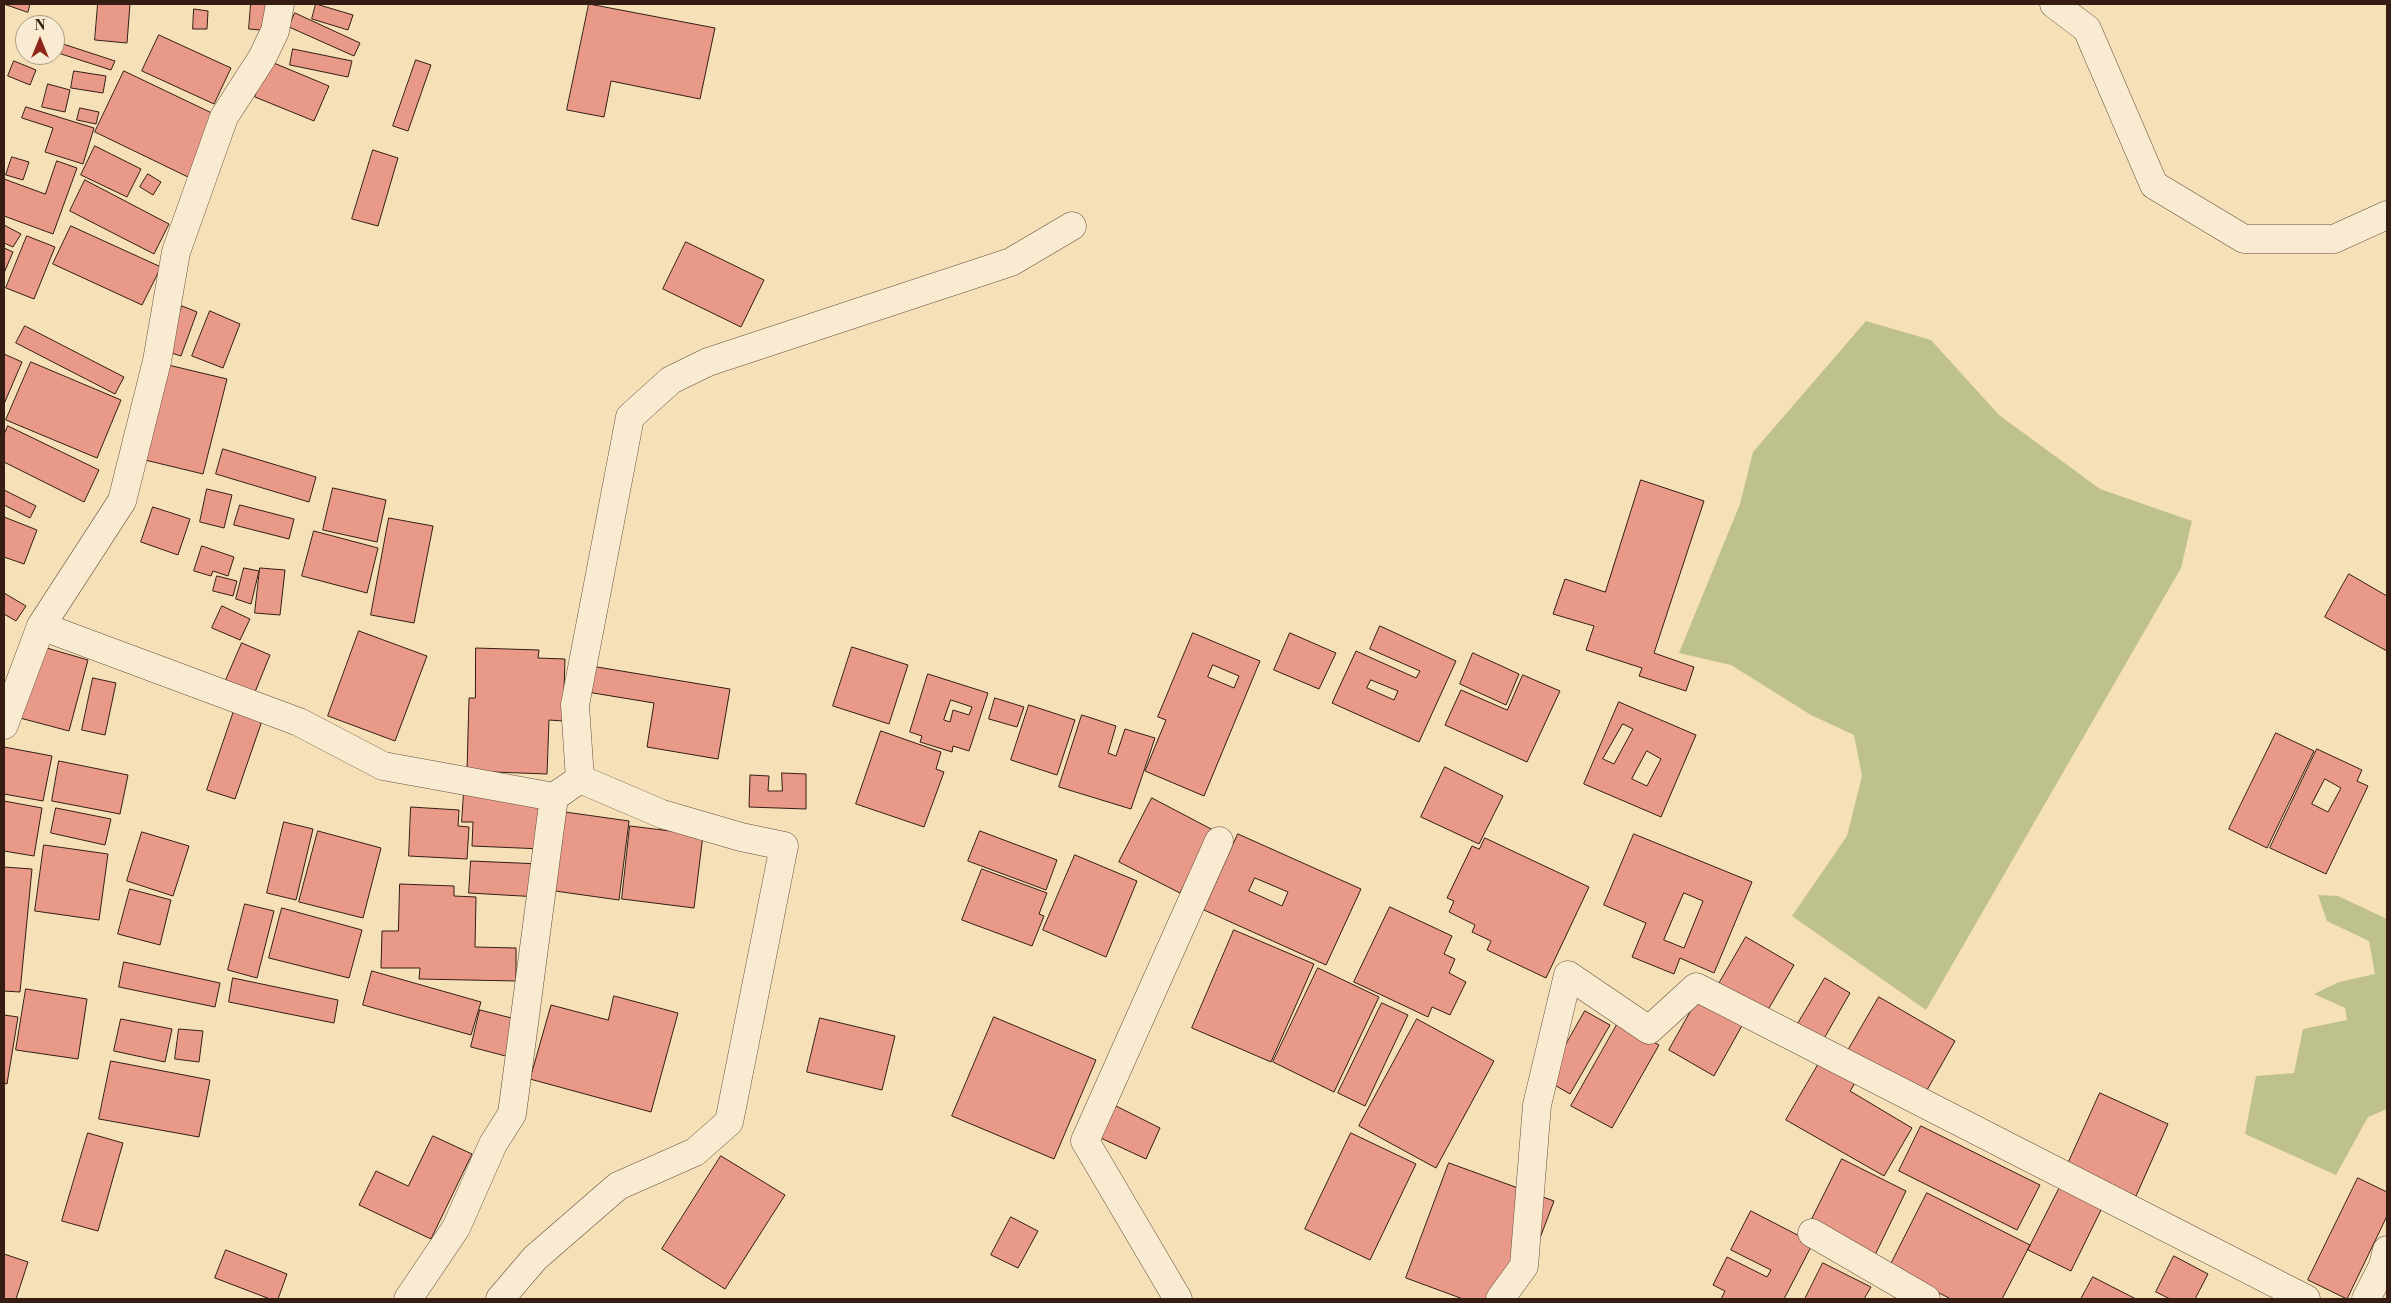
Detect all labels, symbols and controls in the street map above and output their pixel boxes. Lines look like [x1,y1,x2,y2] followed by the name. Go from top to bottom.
[15,15,65,65] north arrow
[34,17,46,35] text: N

